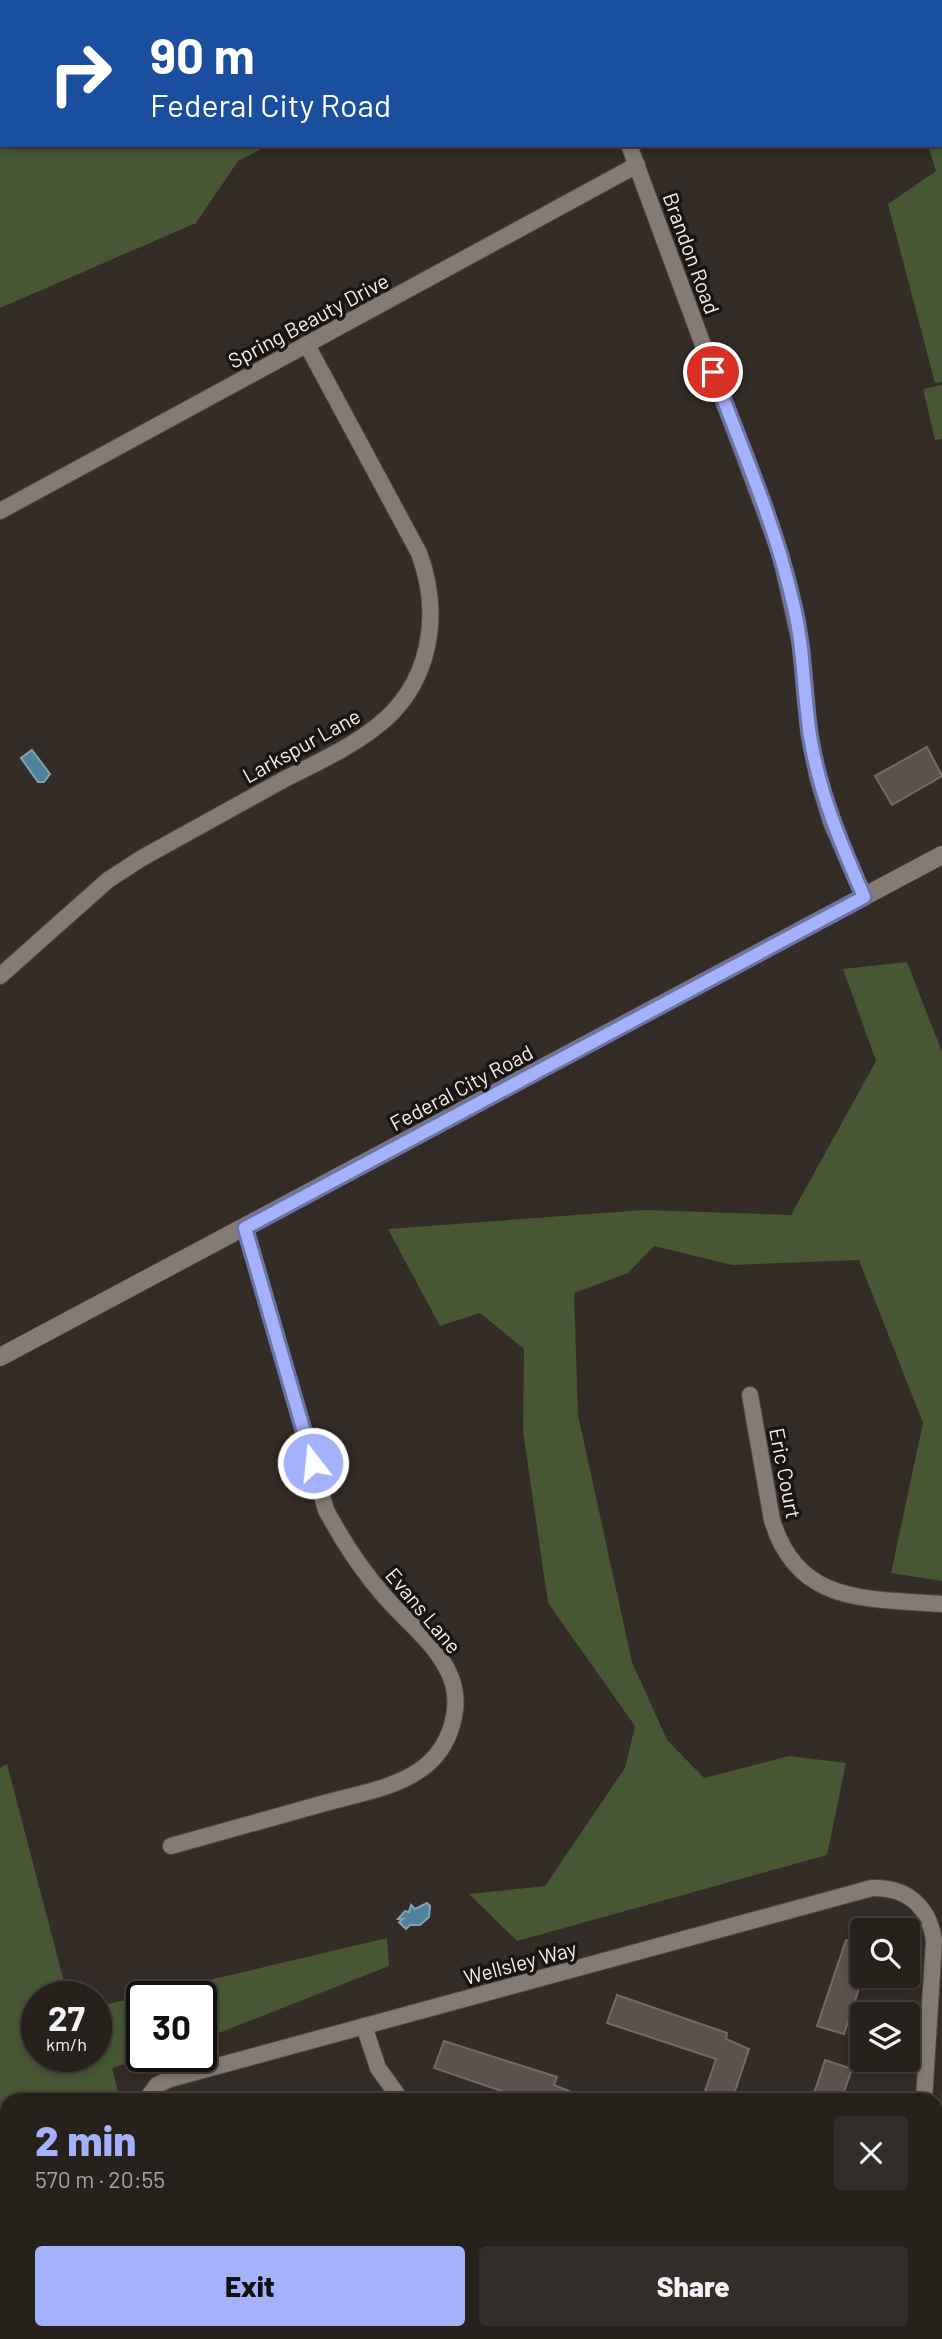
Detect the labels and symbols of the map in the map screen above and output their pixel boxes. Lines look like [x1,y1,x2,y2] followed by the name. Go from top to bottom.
[658,189,726,317] street label: Brandon Road
[223,267,393,373] street label: Spring Beauty Drive
[683,342,743,402] pin
[238,702,364,788] street label: Larkspur Lane
[385,1039,537,1135] street label: Federal City Road
[276,1426,350,1500] position arrow
[765,1426,807,1520] street label: Eric Court
[381,1562,467,1658] street label: Evans Lane
[461,1935,579,1989] street label: Wellsley Way
[126,1981,217,2072] speed limit sign: 30

